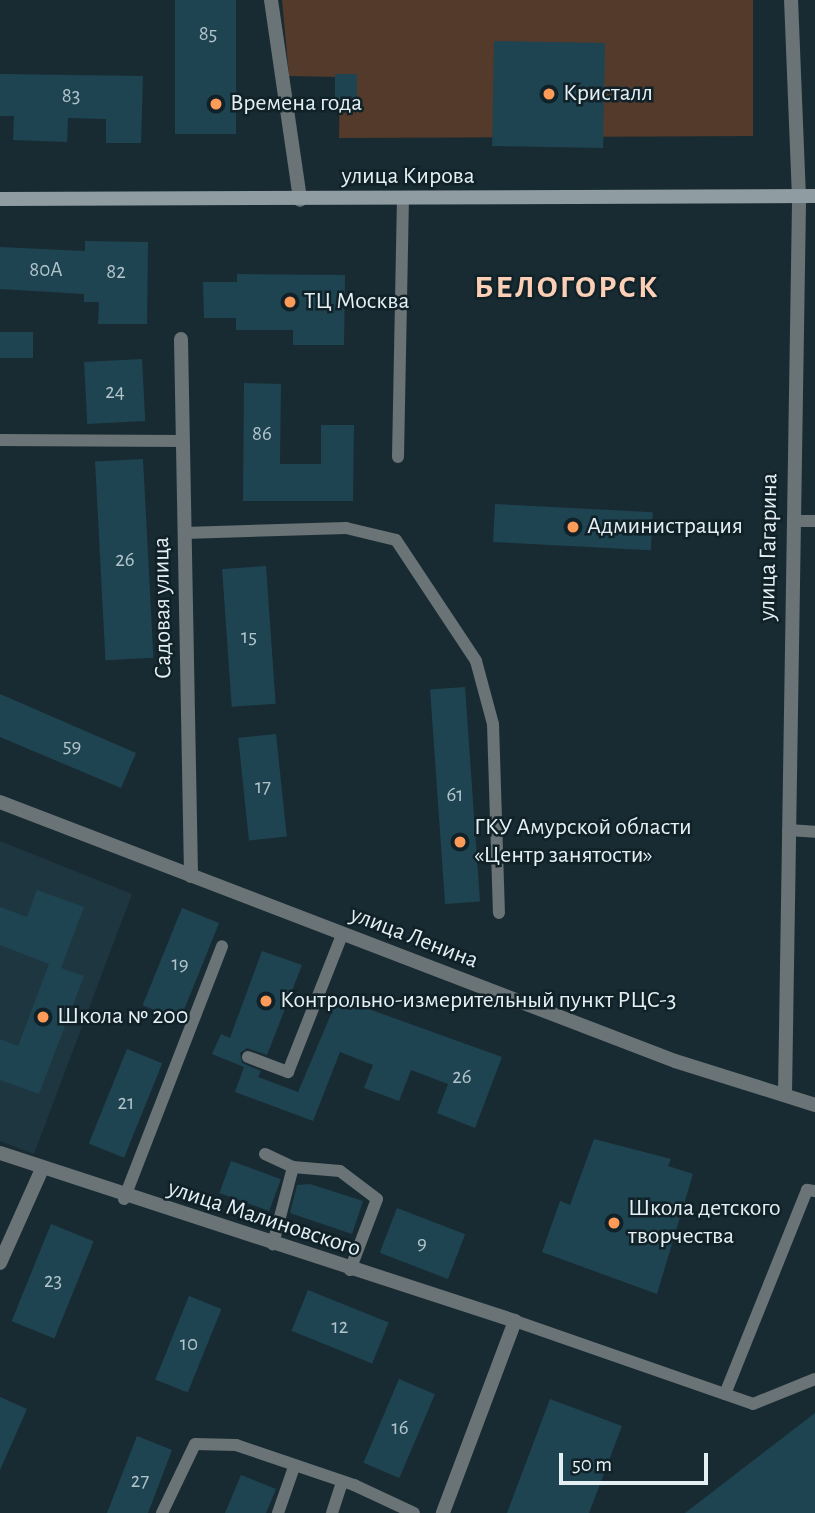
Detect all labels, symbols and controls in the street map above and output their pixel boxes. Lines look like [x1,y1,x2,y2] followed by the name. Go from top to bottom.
[199,21,217,47] house number: 85
[563,80,653,108] place label: Кристалл
[62,83,80,109] house number: 83
[541,86,557,102] marker: Кристалл
[230,90,362,118] place label: Времена года
[208,96,224,112] marker: Времена года
[341,163,475,191] street label: улица Кирова
[29,257,63,283] house number: 80А
[106,259,126,285] house number: 82
[475,268,659,306] district label: БЕЛОГОРСК
[304,288,409,316] place label: ТЦ Москва
[282,294,298,310] marker: ТЦ Москва
[105,379,125,405] house number: 24
[252,421,272,447] house number: 86
[753,473,785,621] street label: улица Гагарина
[587,513,743,541] place label: Администрация
[565,519,581,535] marker: Администрация
[147,537,179,679] street label: Садовая улица
[115,547,135,573] house number: 26
[241,624,257,650] house number: 15
[63,733,81,759] house number: 59
[255,774,271,800] house number: 17
[446,782,464,808] house number: 61
[474,814,692,870] place label: ГКУ Амурской области «Центр занятости»
[452,834,468,850] marker: ГКУ Амурской области «Центр занятости»
[346,900,482,976] street label: улица Ленина
[171,951,189,977] house number: 19
[280,987,677,1015] place label: Контрольно-измерительный пункт РЦС-3
[258,993,274,1009] marker: Контрольно-измерительный пункт РЦС-3
[57,1003,188,1031] place label: Школа № 200
[35,1009,51,1025] marker: Школа № 200
[452,1064,472,1090] house number: 26
[118,1090,134,1116] house number: 21
[164,1174,364,1264] street label: улица Малиновского
[628,1195,781,1251] place label: Школа детского творчества
[606,1215,622,1231] marker: Школа детского творчества
[417,1230,427,1256] house number: 9
[44,1268,62,1294] house number: 23
[332,1314,348,1340] house number: 12
[180,1331,198,1357] house number: 10
[391,1415,409,1441] house number: 16
[563,1440,712,1484] scale bar
[572,1454,612,1475] text: 50 m
[131,1468,149,1494] house number: 27

